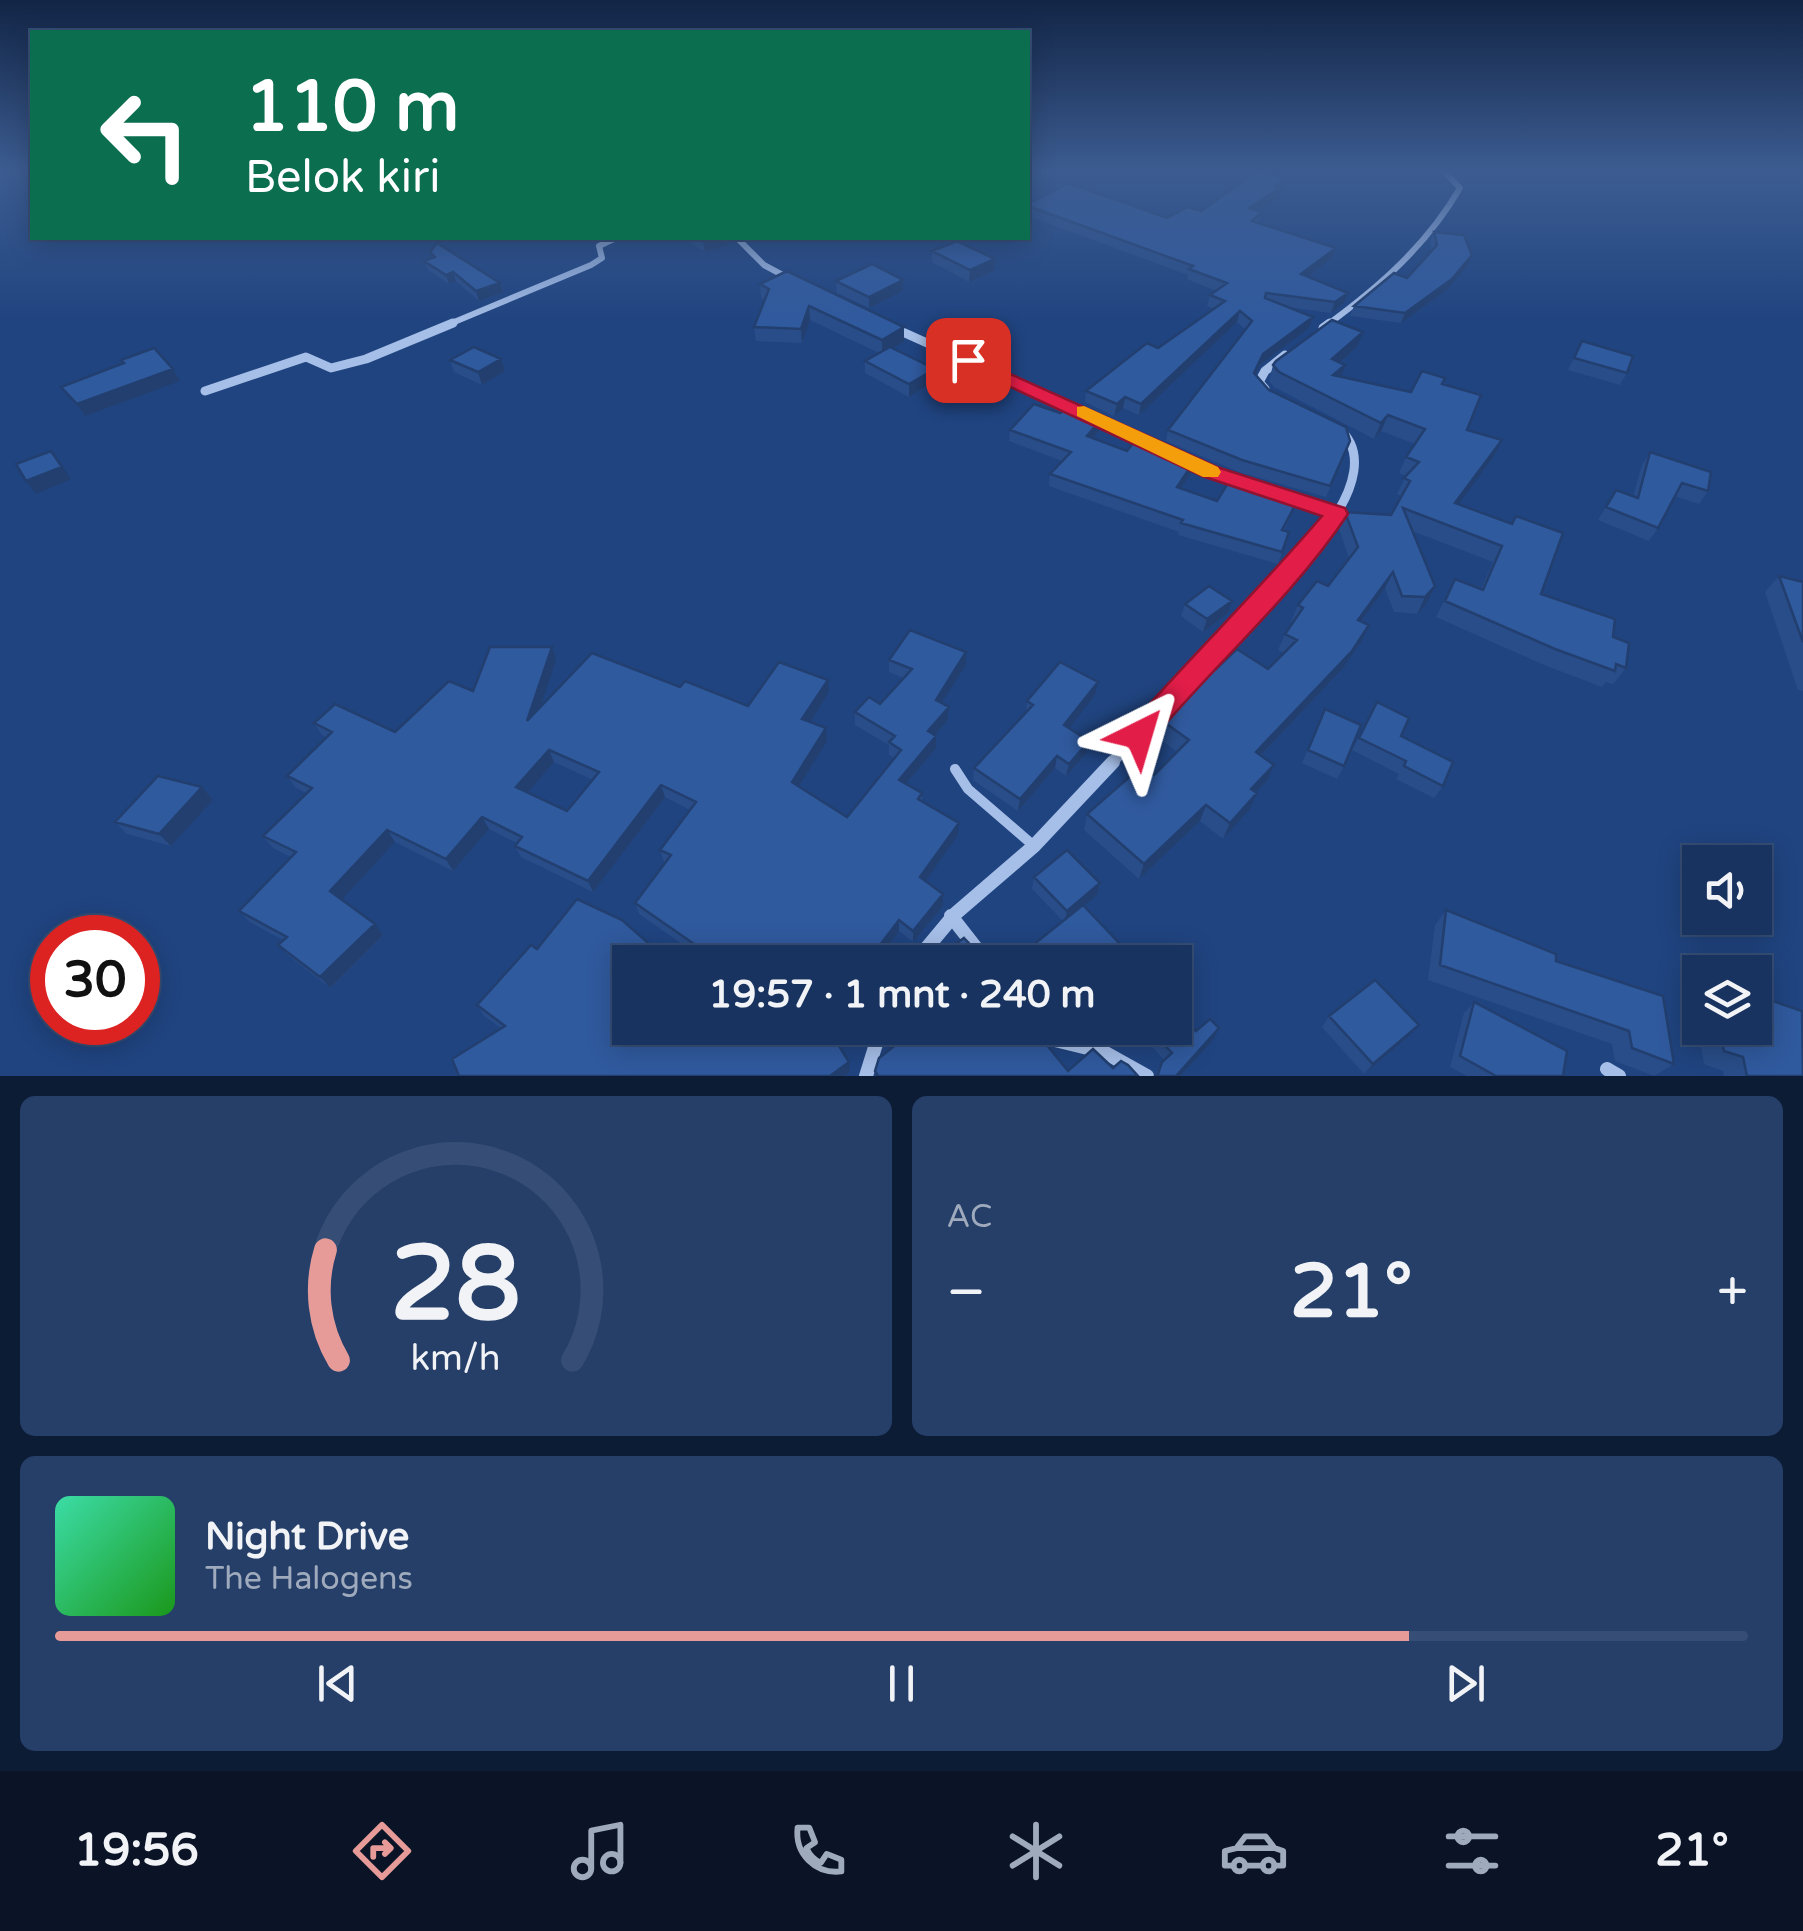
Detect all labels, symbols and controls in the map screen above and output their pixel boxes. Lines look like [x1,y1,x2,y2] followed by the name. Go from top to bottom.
[245,66,459,150] text: 110 m
[80,70,210,200] icon: left
[245,151,440,205] text: Belok kiri
[926,318,1011,403] pin
[941,333,996,388] icon: arrive
[1087,683,1191,787] position arrow
[1682,845,1772,1045] map controls
[1682,845,1772,935] button: sound
[30,915,160,1045] speed limit sign: 30
[1682,955,1772,1045] button: layers
[709,972,1095,1018] text: 19:57 · 1 mnt · 240 m
[947,1198,992,1236] text: AC
[390,1223,521,1348] text: 28
[1290,1247,1413,1337] text: 21°
[947,1260,986,1326] text: −
[1717,1260,1748,1326] text: +
[411,1337,501,1380] text: km/h
[205,1514,409,1560] text: Night Drive
[205,1560,413,1598] text: The Halogens
[310,1656,365,1711] icon: previous
[874,1656,929,1711] icon: pause
[1438,1656,1493,1711] icon: next
[347,1816,417,1886] icon: directions
[565,1816,635,1886] icon: music
[783,1816,853,1886] icon: phone
[1001,1816,1071,1886] icon: climate
[1219,1816,1289,1886] icon: car
[1437,1816,1507,1886] icon: filters
[74,1824,199,1878] text: 19:56
[1655,1824,1729,1878] text: 21°

